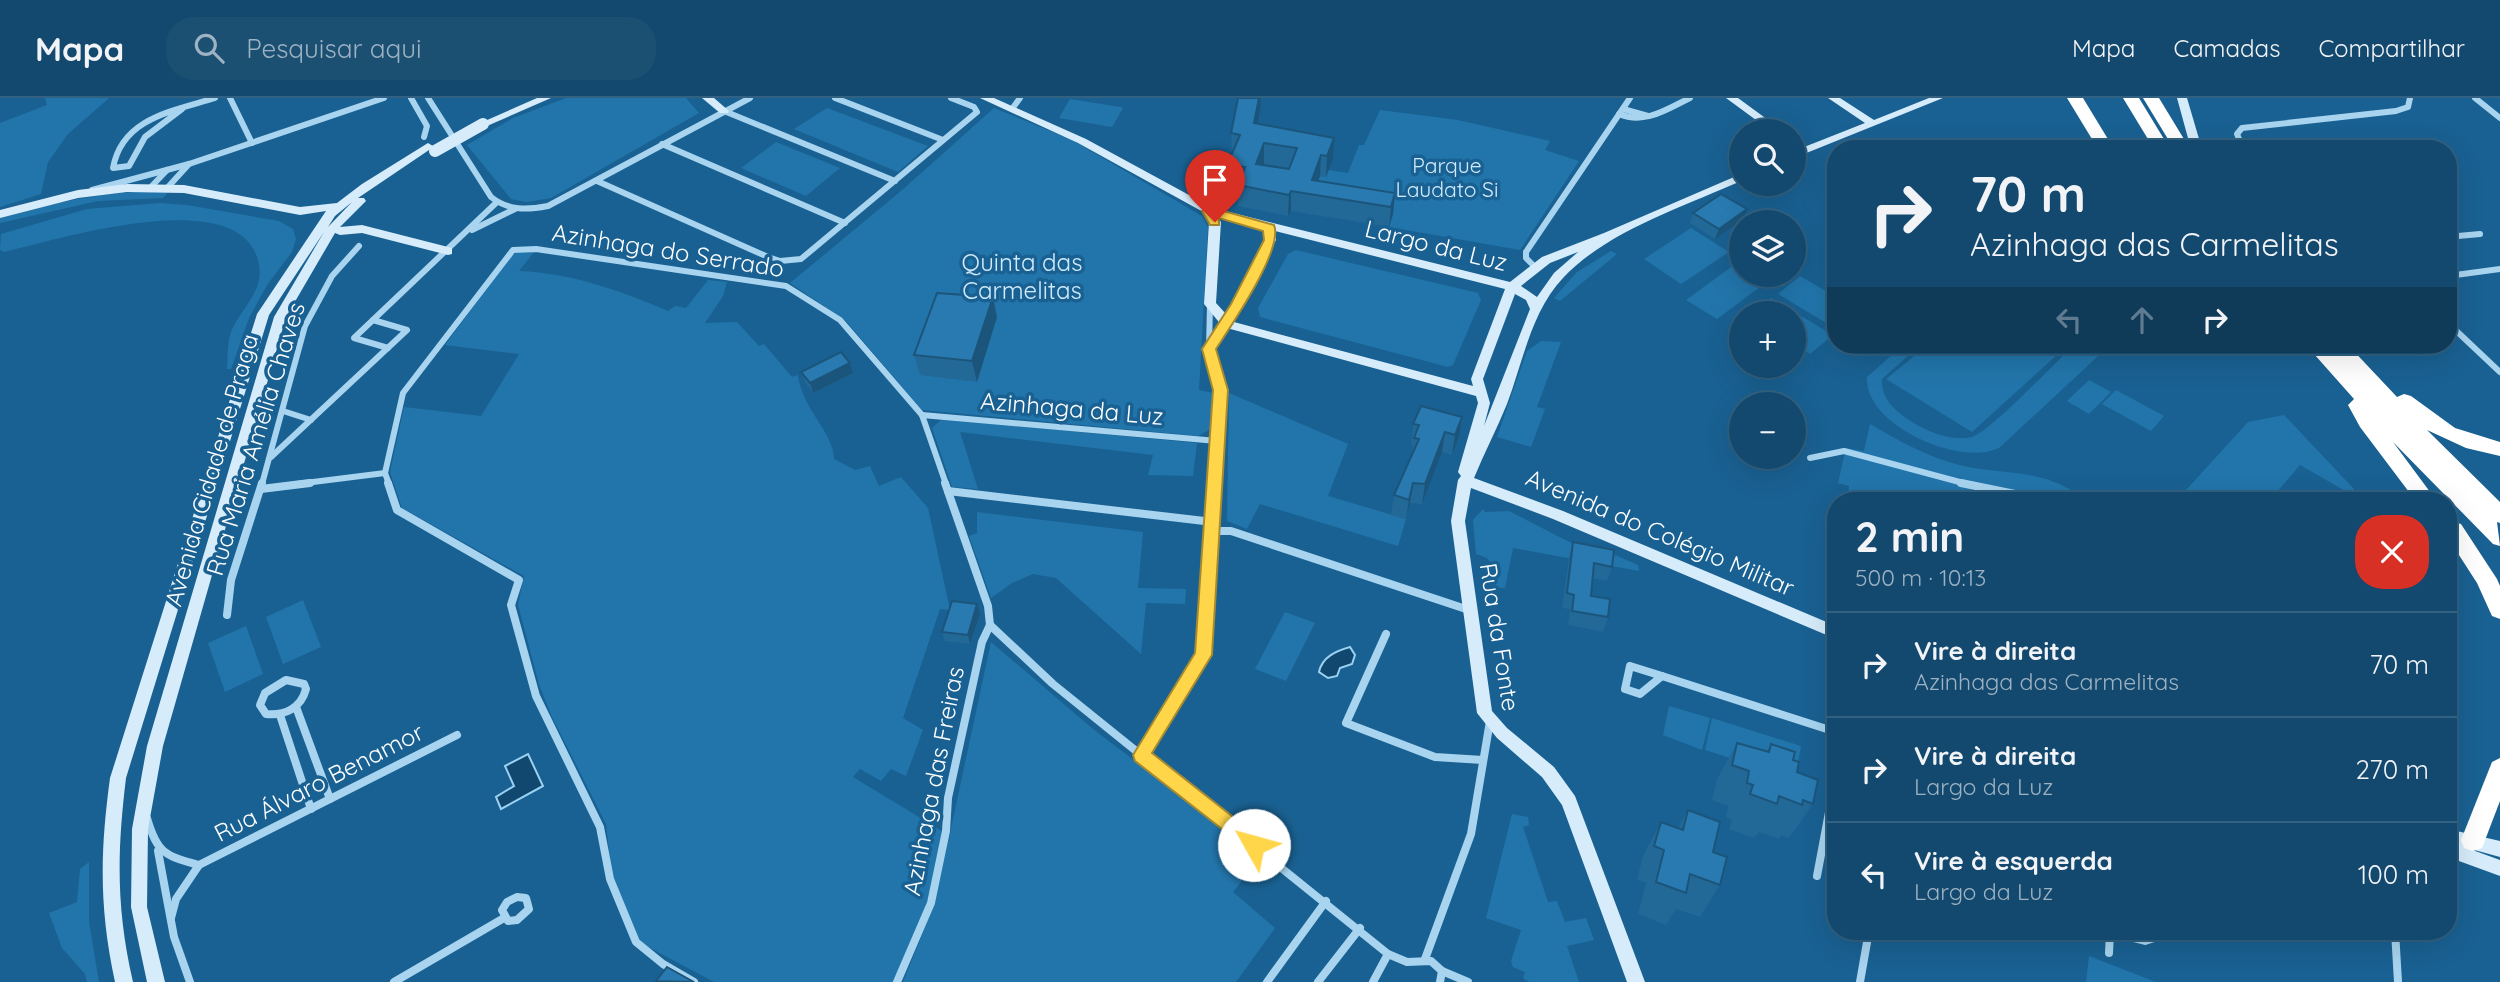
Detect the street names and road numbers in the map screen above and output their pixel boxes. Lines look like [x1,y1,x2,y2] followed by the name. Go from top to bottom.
[1362,213,1510,277] street label: Largo da Luz
[550,217,786,283] street label: Azinhaga do Serrado
[199,298,311,579] street label: Rua Maria Amélia Chaves
[158,330,264,609] street label: Avenida Cidade de Praga
[979,385,1165,431] street label: Azinhaga da Luz
[1522,462,1799,602] street label: Avenida do Colégio Militar
[1473,561,1526,713] street label: Rua da Fonte
[896,664,970,898] street label: Azinhaga das Freiras
[209,716,428,848] street label: Rua Álvaro Benamor

